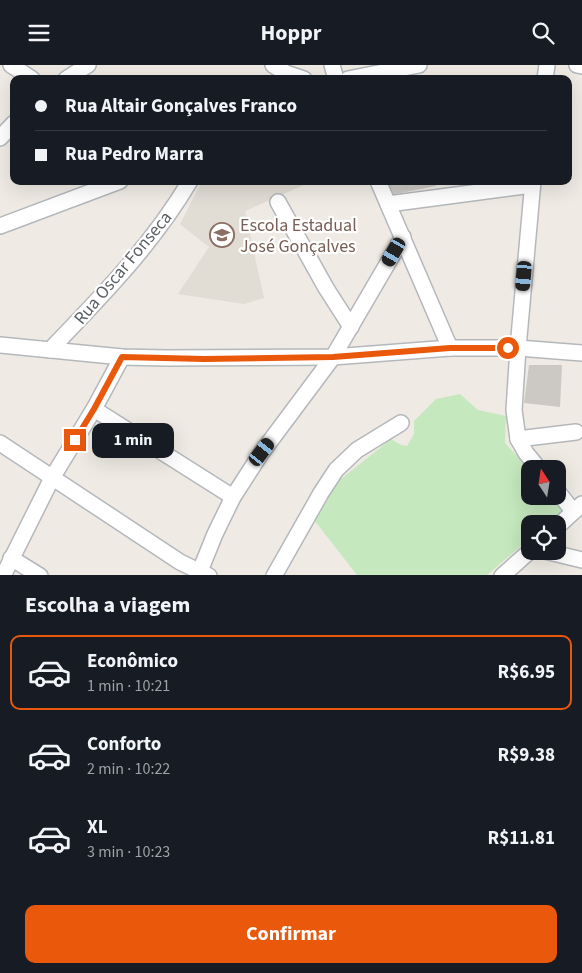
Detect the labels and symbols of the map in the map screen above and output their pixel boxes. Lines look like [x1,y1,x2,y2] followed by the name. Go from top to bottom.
[68,206,178,330] street label: Rua Oscar Fonseca
[240,213,357,259] place label: Escola Estadual José Gonçalves
[209,222,235,248] school or university icon: Escola Estadual José Gonçalves
[380,235,407,269] car
[515,260,532,292] car
[497,337,519,359] route start
[92,423,175,457] callout: 1 min
[64,429,86,451] route end
[246,436,277,468] car
[521,460,566,505] north arrow

